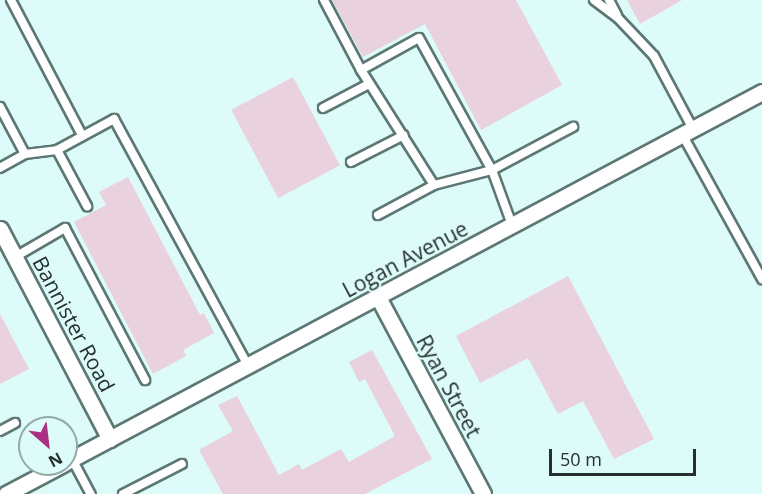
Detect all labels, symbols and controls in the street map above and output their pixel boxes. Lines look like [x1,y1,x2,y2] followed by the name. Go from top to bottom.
[338,215,472,303] street label: Logan Avenue
[28,252,120,396] street label: Bannister Road
[412,331,486,441] street label: Ryan Street
[18,416,78,476] north arrow
[552,437,699,475] scale bar
[45,447,66,473] text: N
[560,447,602,471] text: 50 m

